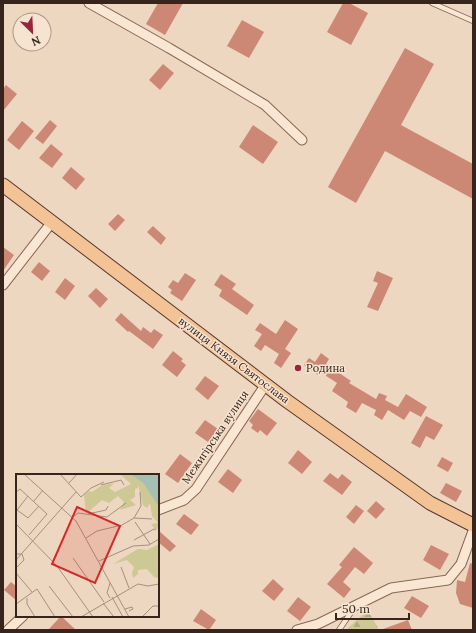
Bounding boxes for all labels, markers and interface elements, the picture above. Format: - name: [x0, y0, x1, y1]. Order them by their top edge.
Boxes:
- north arrow: [12, 12, 52, 52]
- text: N: [29, 33, 43, 49]
- street label: вулиця Князя Святослава: [176, 314, 293, 407]
- place label: Родина: [306, 361, 345, 375]
- marker: Родина: [293, 363, 303, 373]
- street label: Межигірська вулиця: [179, 388, 251, 486]
- inset map: [16, 474, 159, 617]
- scale bar: [336, 595, 409, 621]
- text: 50 m: [342, 601, 370, 616]

